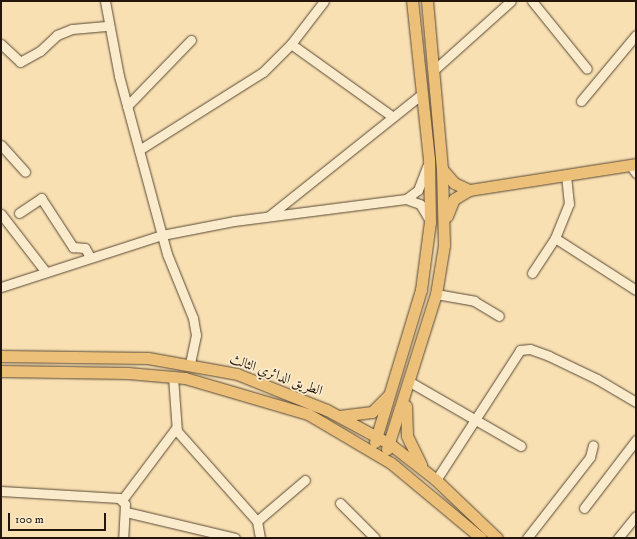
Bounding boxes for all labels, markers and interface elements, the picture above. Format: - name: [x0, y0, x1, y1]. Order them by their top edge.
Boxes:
- street label: الطريق الدائري الثالث: [227, 350, 325, 400]
- scale bar: [10, 505, 108, 531]
- text: 100 m: [15, 512, 44, 527]

